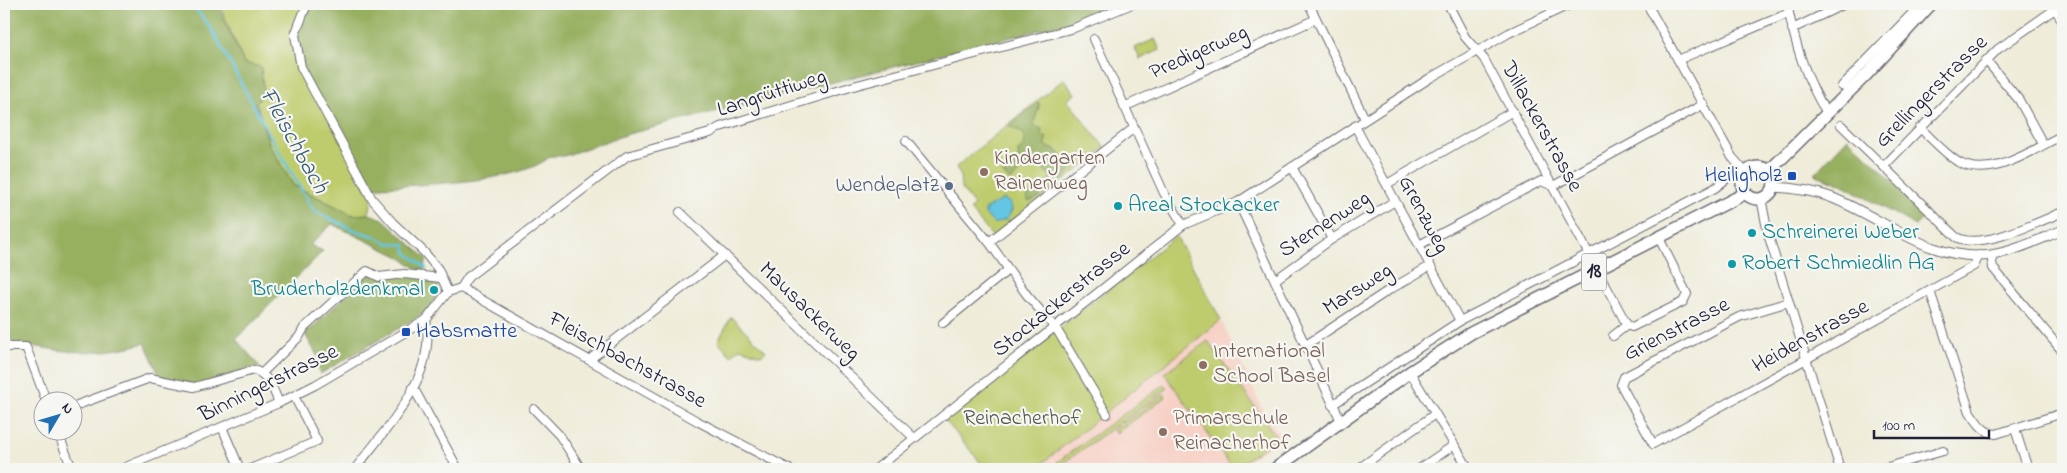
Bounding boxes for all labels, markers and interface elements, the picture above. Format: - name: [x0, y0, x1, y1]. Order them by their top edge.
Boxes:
- street label: Predigerweg: [1144, 17, 1254, 90]
- street label: Grellingerstrasse: [1868, 28, 1997, 157]
- street label: Dillackerstrasse: [1491, 55, 1590, 198]
- street label: Langrüttiweg: [713, 61, 831, 128]
- water label: Fleischbach: [249, 82, 337, 201]
- place label: Kindergarten Rainenweg: [994, 143, 1105, 201]
- place label: Heiligholz: [1705, 160, 1783, 193]
- marker: Kindergarten Rainenweg: [978, 166, 990, 178]
- place label: Wendeplatz: [836, 170, 940, 202]
- street label: Grenzweg: [1388, 170, 1457, 260]
- marker: Heiligholz: [1786, 170, 1798, 182]
- marker: Wendeplatz: [943, 180, 955, 192]
- street label: Sternenweg: [1273, 183, 1378, 268]
- place label: Areal Stockacker: [1128, 190, 1280, 222]
- marker: Areal Stockacker: [1112, 200, 1124, 212]
- place label: Schreinerei Weber: [1762, 217, 1919, 249]
- marker: Schreinerei Weber: [1746, 227, 1758, 239]
- street label: Stockackerstrasse: [986, 234, 1138, 366]
- place label: Robert Schmiedlin AG: [1742, 248, 1935, 280]
- road number: 18: [1582, 253, 1606, 290]
- street label: Mausackerweg: [750, 255, 867, 370]
- street label: Marsweg: [1317, 255, 1400, 325]
- marker: Robert Schmiedlin AG: [1726, 258, 1738, 270]
- place label: Bruderholzdenkmal: [250, 274, 424, 306]
- marker: Bruderholzdenkmal: [428, 284, 440, 296]
- street label: Grienstrasse: [1619, 290, 1736, 370]
- street label: Heidenstrasse: [1747, 292, 1875, 382]
- street label: Fleischbachstrasse: [541, 304, 712, 418]
- place label: Habsmatte: [416, 316, 517, 348]
- marker: Habsmatte: [400, 326, 412, 338]
- street label: Binningerstrasse: [193, 336, 345, 433]
- place label: International School Basel: [1213, 336, 1330, 393]
- marker: International School Basel: [1197, 359, 1209, 371]
- north arrow: [32, 390, 82, 440]
- text: N: [56, 399, 78, 419]
- park label: Reinacherhof: [963, 403, 1082, 435]
- place label: Primarschule Reinacherhof: [1173, 403, 1291, 460]
- scale bar: [1874, 408, 1990, 440]
- text: 100 m: [1882, 415, 1915, 437]
- marker: Primarschule Reinacherhof: [1157, 426, 1169, 438]

